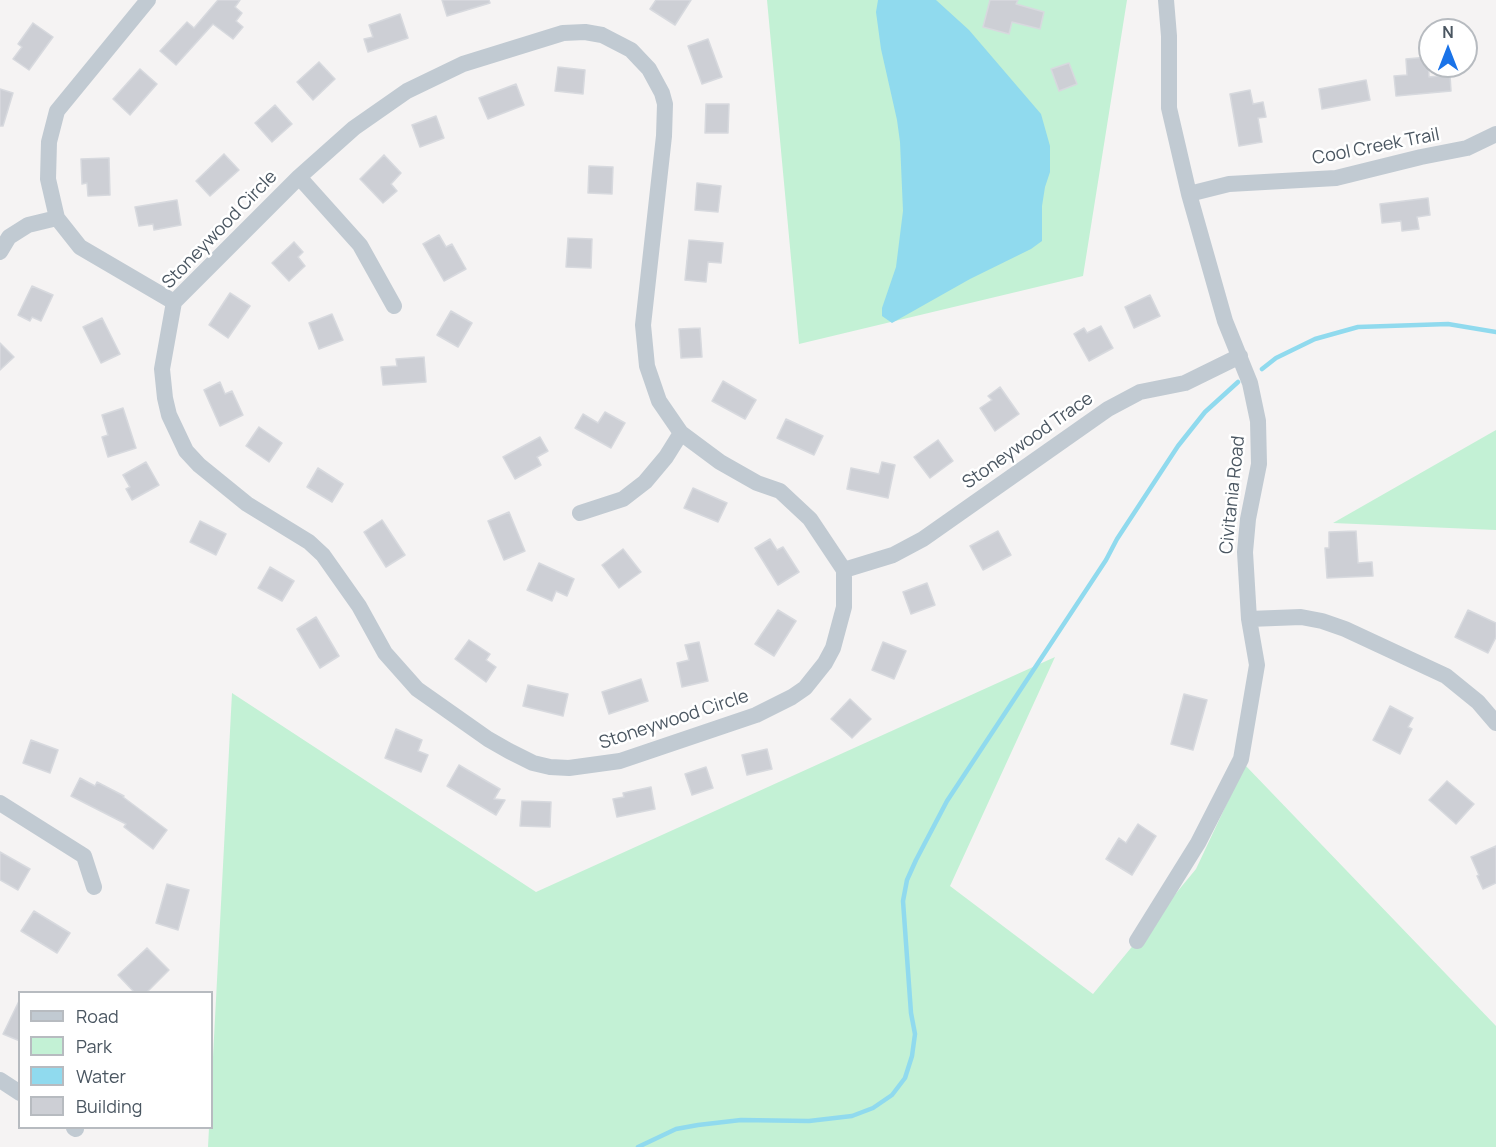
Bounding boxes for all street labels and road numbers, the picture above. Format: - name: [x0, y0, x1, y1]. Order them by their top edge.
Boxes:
- street label: Cool Creek Trail: [1311, 124, 1441, 170]
- street label: Stoneywood Circle: [158, 166, 282, 294]
- street label: Stoneywood Trace: [959, 388, 1097, 494]
- street label: Civitania Road: [1216, 435, 1250, 555]
- street label: Stoneywood Circle: [597, 686, 751, 754]

